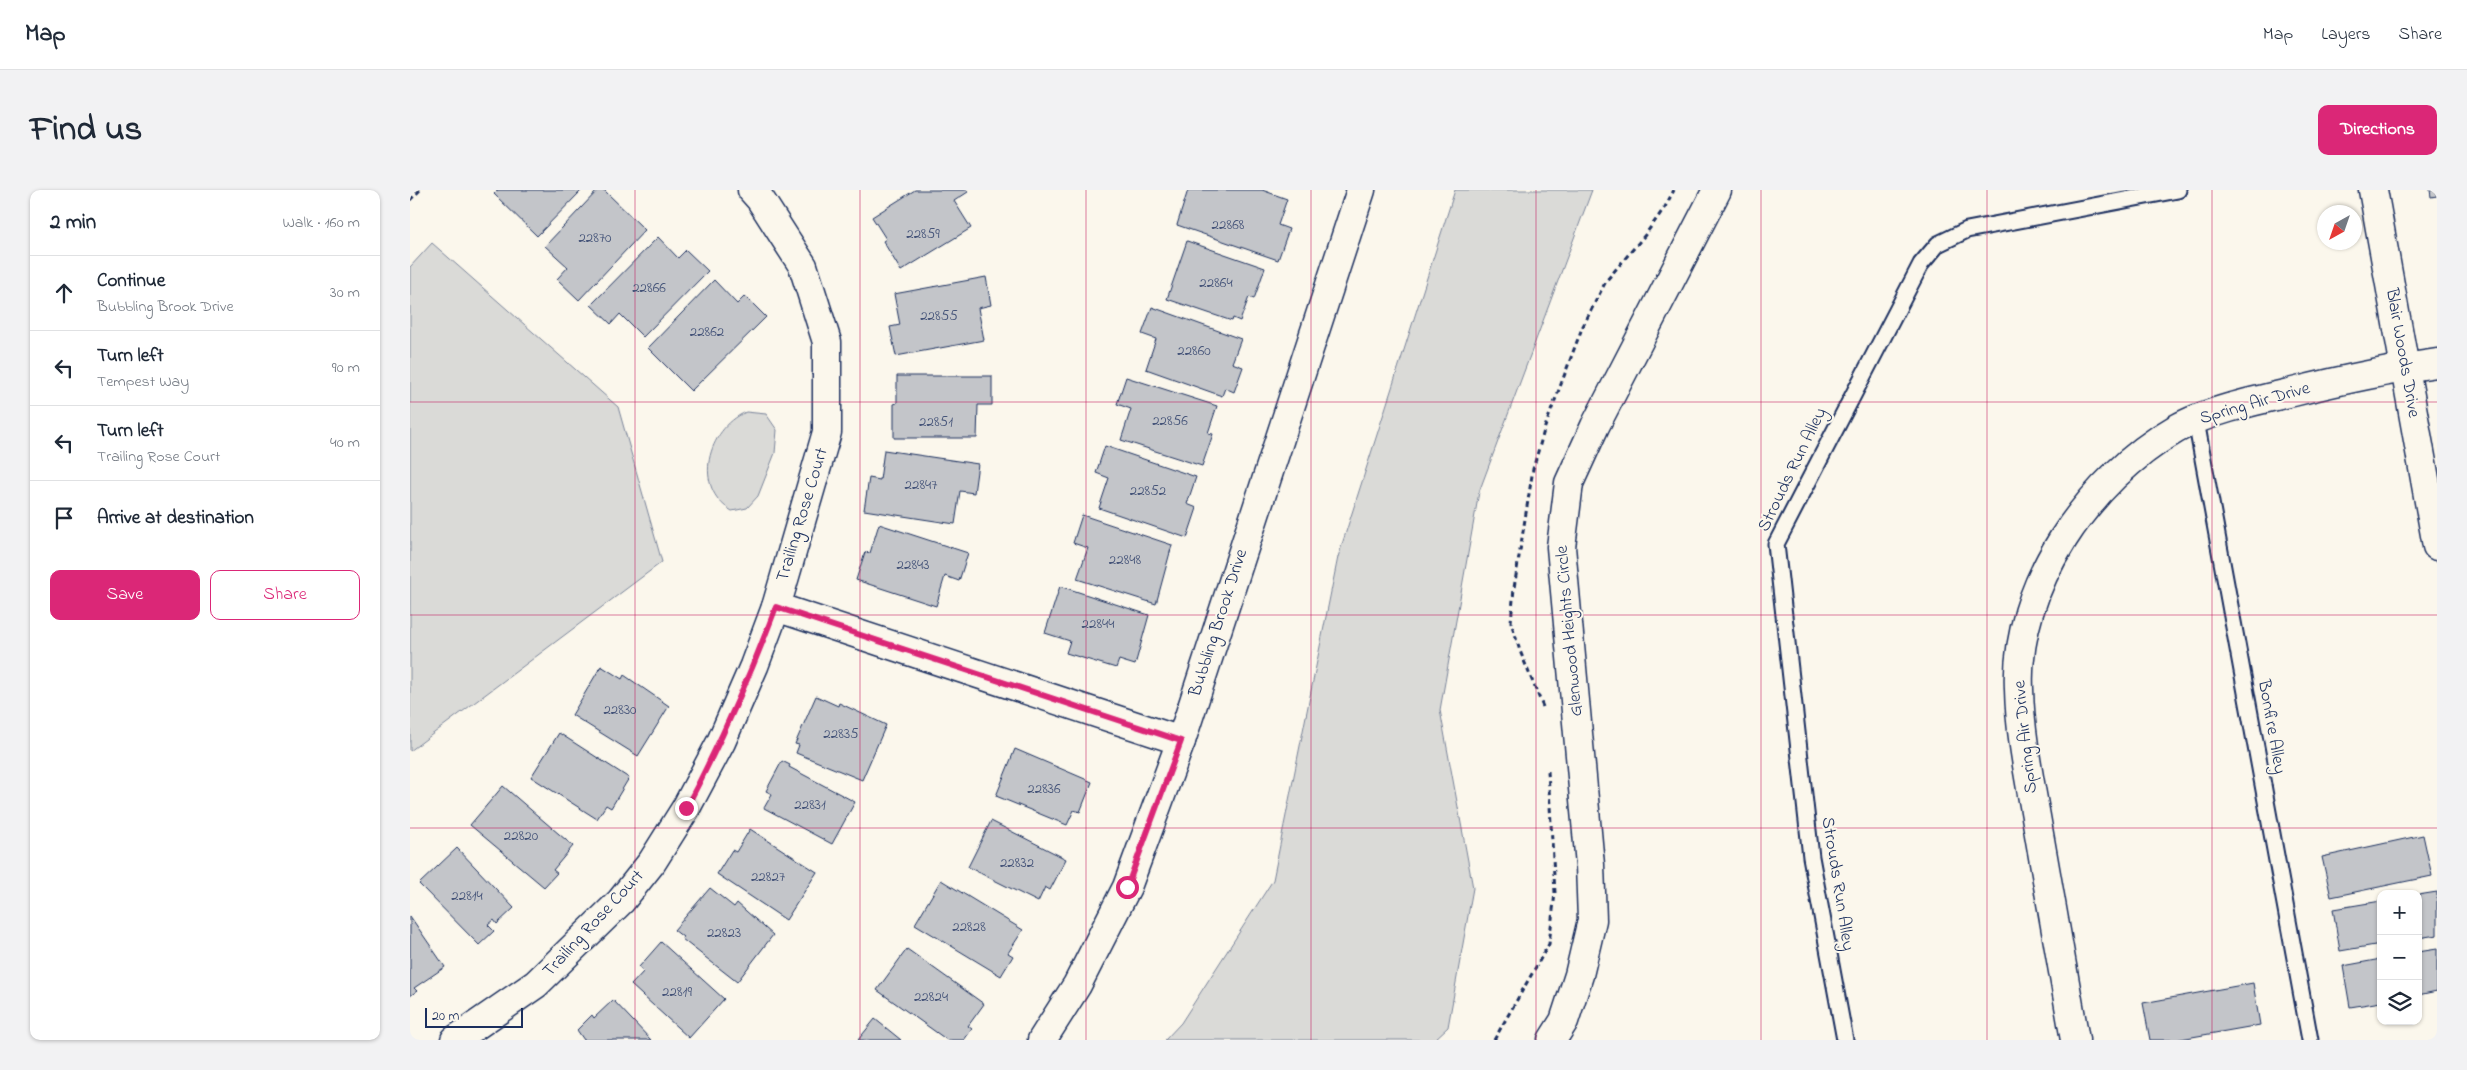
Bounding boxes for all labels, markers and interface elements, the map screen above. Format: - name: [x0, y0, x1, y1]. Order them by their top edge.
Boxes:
- text: Map: [25, 17, 66, 52]
- text: Map: [2263, 22, 2293, 48]
- text: Layers: [2321, 22, 2371, 48]
- text: Share: [2399, 22, 2442, 48]
- text: Find us: [30, 105, 142, 156]
- button: Directions: [2318, 105, 2437, 155]
- north arrow: [2317, 205, 2362, 250]
- text: 2 min: [50, 208, 96, 238]
- text: Walk · 160 m: [282, 211, 360, 235]
- house number: 22868: [1212, 214, 1245, 236]
- house number: 22859: [906, 223, 940, 245]
- house number: 22870: [578, 227, 612, 249]
- text: Continue: [97, 268, 165, 295]
- house number: 22864: [1199, 272, 1233, 294]
- house number: 22866: [632, 277, 666, 299]
- icon: ahead: [50, 279, 78, 307]
- text: 30 m: [330, 281, 360, 305]
- street label: Blair Woods Drive: [2378, 285, 2426, 421]
- text: Bubbling Brook Drive: [97, 295, 234, 319]
- house number: 22855: [920, 305, 958, 327]
- house number: 22862: [690, 321, 725, 343]
- house number: 22860: [1177, 340, 1211, 362]
- text: Turn left: [97, 343, 164, 370]
- icon: left: [50, 354, 78, 382]
- text: 90 m: [332, 356, 360, 380]
- text: Tempest Way: [97, 370, 189, 394]
- street label: Spring Air Drive: [2197, 376, 2314, 433]
- street label: Strouds Run Alley: [1752, 403, 1834, 537]
- house number: 22856: [1152, 410, 1188, 432]
- house number: 22851: [919, 411, 953, 433]
- text: Turn left: [97, 418, 164, 445]
- icon: left: [50, 429, 78, 457]
- text: 40 m: [330, 431, 360, 455]
- text: Trailing Rose Court: [97, 445, 220, 469]
- street label: Trailing Rose Court: [770, 445, 837, 585]
- house number: 22847: [905, 474, 937, 496]
- house number: 22852: [1130, 480, 1167, 502]
- icon: arrive: [50, 504, 78, 532]
- text: Arrive at destination: [97, 505, 254, 532]
- street label: Glenwood Heights Circle: [1549, 543, 1591, 718]
- street label: Bubbling Brook Drive: [1183, 545, 1256, 701]
- house number: 22848: [1109, 549, 1142, 571]
- house number: 22843: [897, 554, 929, 576]
- button: Save: [50, 570, 200, 620]
- button: Share: [210, 570, 360, 620]
- house number: 22844: [1082, 613, 1114, 635]
- street label: Bonfire Alley: [2250, 677, 2292, 776]
- street label: Spring Air Drive: [2007, 678, 2046, 795]
- house number: 22830: [603, 699, 637, 721]
- house number: 22835: [823, 723, 859, 745]
- house number: 22836: [1027, 778, 1061, 800]
- house number: 22831: [794, 794, 826, 816]
- route end: [675, 797, 698, 820]
- street label: Strouds Run Alley: [1814, 815, 1860, 953]
- house number: 22820: [504, 825, 539, 847]
- house number: 22832: [1000, 852, 1035, 874]
- street label: Trailing Rose Court: [537, 864, 652, 984]
- house number: 22827: [751, 866, 785, 888]
- route start: [1116, 876, 1139, 899]
- house number: 22814: [451, 885, 483, 907]
- map controls: [2377, 890, 2422, 1025]
- button: +: [2377, 890, 2422, 935]
- house number: 22828: [952, 916, 986, 938]
- house number: 22823: [707, 922, 741, 944]
- button: −: [2377, 935, 2422, 980]
- button: layers: [2377, 980, 2422, 1025]
- house number: 22819: [662, 981, 692, 1003]
- house number: 22824: [914, 986, 948, 1008]
- scale bar: [425, 1005, 522, 1028]
- text: 20 m: [432, 1006, 459, 1027]

